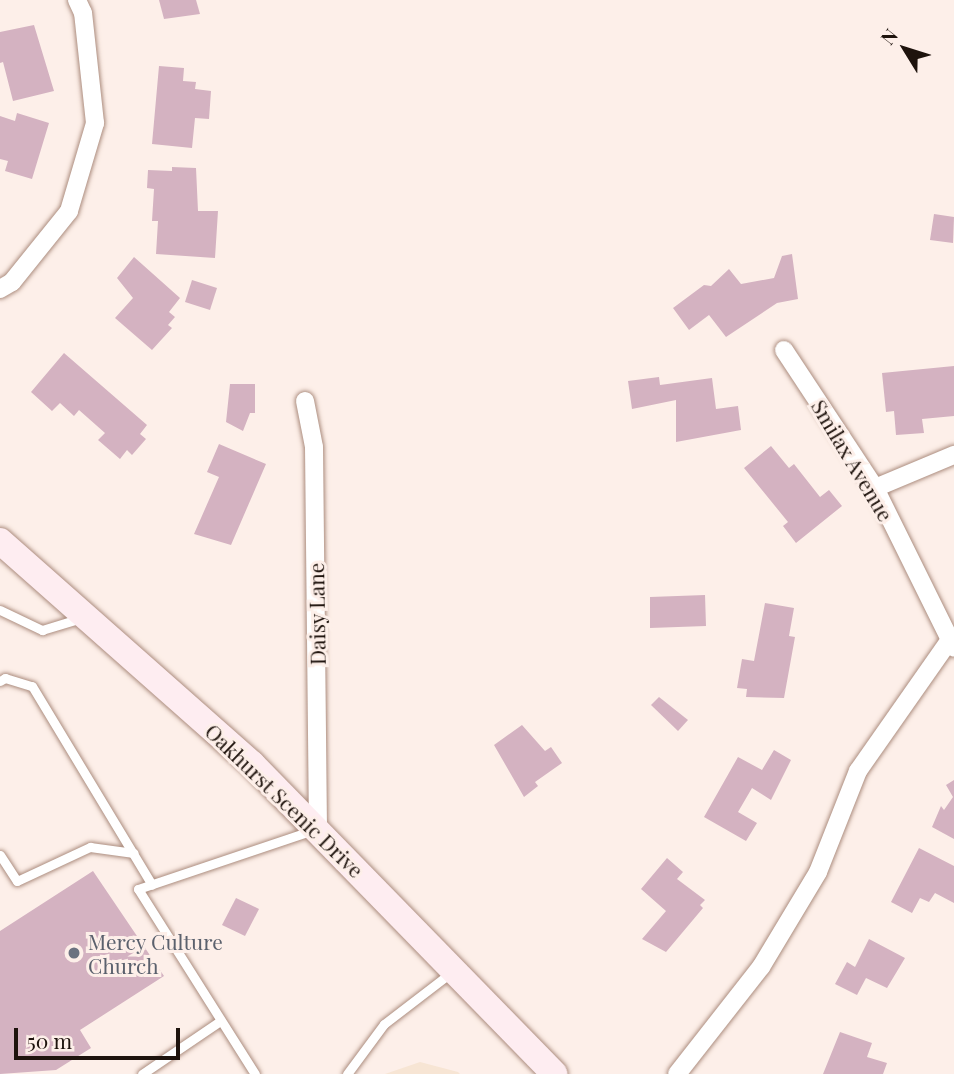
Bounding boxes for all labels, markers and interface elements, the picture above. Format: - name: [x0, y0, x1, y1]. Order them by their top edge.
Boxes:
- north arrow: [870, 14, 940, 84]
- text: N: [874, 23, 903, 49]
- street label: Smilax Avenue: [807, 394, 899, 526]
- street label: Daisy Lane: [303, 562, 329, 666]
- street label: Oakhurst Scenic Drive: [201, 718, 369, 882]
- place label: Mercy Culture Church: [88, 928, 223, 978]
- marker: Mercy Culture Church: [66, 945, 82, 961]
- scale bar: [18, 1014, 184, 1058]
- text: 50 m: [27, 1026, 72, 1054]

